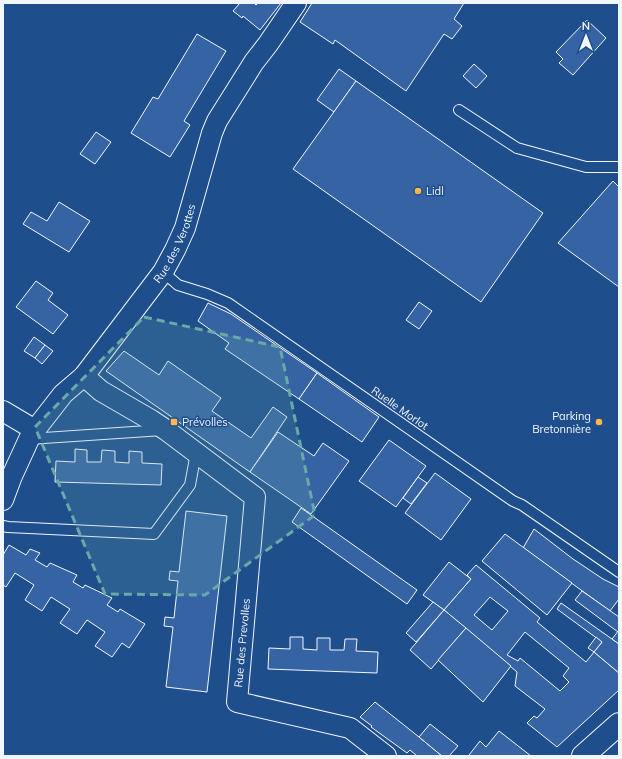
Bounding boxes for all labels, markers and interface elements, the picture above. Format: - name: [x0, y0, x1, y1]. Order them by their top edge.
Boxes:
- north arrow: [566, 16, 606, 56]
- text: N: [582, 19, 590, 33]
- place label: Lidl: [426, 184, 444, 198]
- marker: Lidl: [413, 186, 423, 196]
- street label: Rue des Verottes: [150, 202, 198, 286]
- street label: Ruelle Morlot: [369, 383, 431, 433]
- place label: Parking Bretonnière: [532, 409, 591, 436]
- place label: Prévolles: [182, 415, 228, 429]
- marker: Prévolles: [169, 417, 179, 427]
- marker: Parking Bretonnière: [594, 417, 604, 427]
- street label: Rue des Prevolles: [231, 598, 253, 688]

